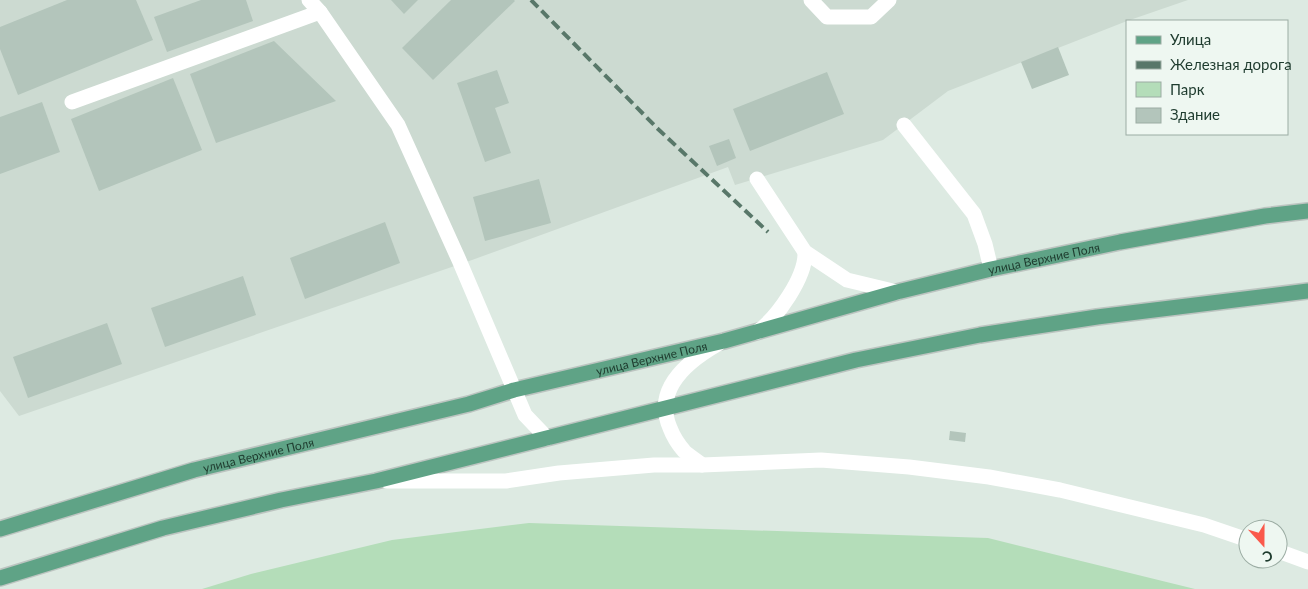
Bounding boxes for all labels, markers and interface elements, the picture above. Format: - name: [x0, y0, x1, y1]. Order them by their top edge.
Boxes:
- legend: [1126, 20, 1288, 135]
- text: Улица: [1170, 30, 1211, 48]
- text: Железная дорога: [1170, 55, 1292, 73]
- text: Парк: [1170, 80, 1205, 98]
- text: Здание: [1170, 105, 1220, 123]
- street label: улица Верхние Поля: [987, 239, 1101, 277]
- street label: улица Верхние Поля: [595, 338, 709, 378]
- street label: улица Верхние Поля: [201, 434, 315, 475]
- north arrow: [1238, 519, 1288, 569]
- text: С: [1260, 547, 1275, 566]

